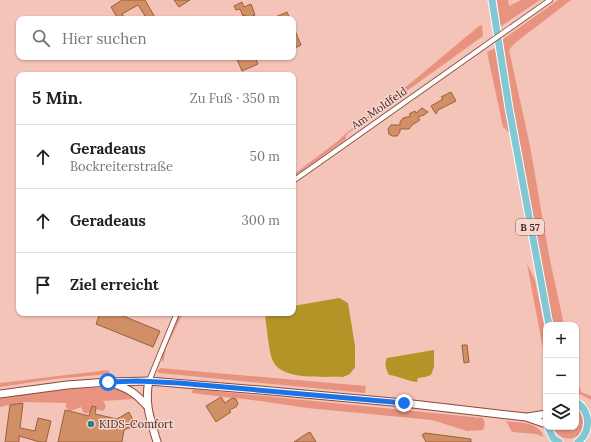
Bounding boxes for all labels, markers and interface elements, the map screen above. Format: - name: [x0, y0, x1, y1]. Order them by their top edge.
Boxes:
- search box: [16, 16, 296, 60]
- icon: search: [30, 27, 52, 49]
- text: Hier suchen: [62, 29, 146, 48]
- street label: Am Moldfeld: [348, 83, 410, 133]
- text: 5 Min.: [32, 87, 82, 109]
- text: Zu Fuß · 350 m: [190, 90, 280, 107]
- text: Geradeaus: [70, 139, 146, 158]
- icon: ahead: [32, 146, 54, 168]
- text: 50 m: [250, 148, 280, 165]
- text: Bockreiterstraße: [70, 158, 173, 175]
- icon: ahead: [32, 210, 54, 232]
- text: Geradeaus: [70, 211, 146, 230]
- text: 300 m: [242, 212, 280, 229]
- road number: B 57: [516, 219, 544, 235]
- icon: arrive: [32, 274, 54, 296]
- text: Ziel erreicht: [70, 275, 159, 294]
- map controls: [543, 322, 579, 430]
- button: +: [543, 322, 579, 358]
- button: −: [543, 358, 579, 394]
- route start: [99, 373, 117, 391]
- route end: [395, 394, 413, 412]
- button: layers: [543, 394, 579, 430]
- place label: KIDS-Comfort: [99, 417, 174, 431]
- marker: KIDS-Comfort: [86, 419, 96, 429]

